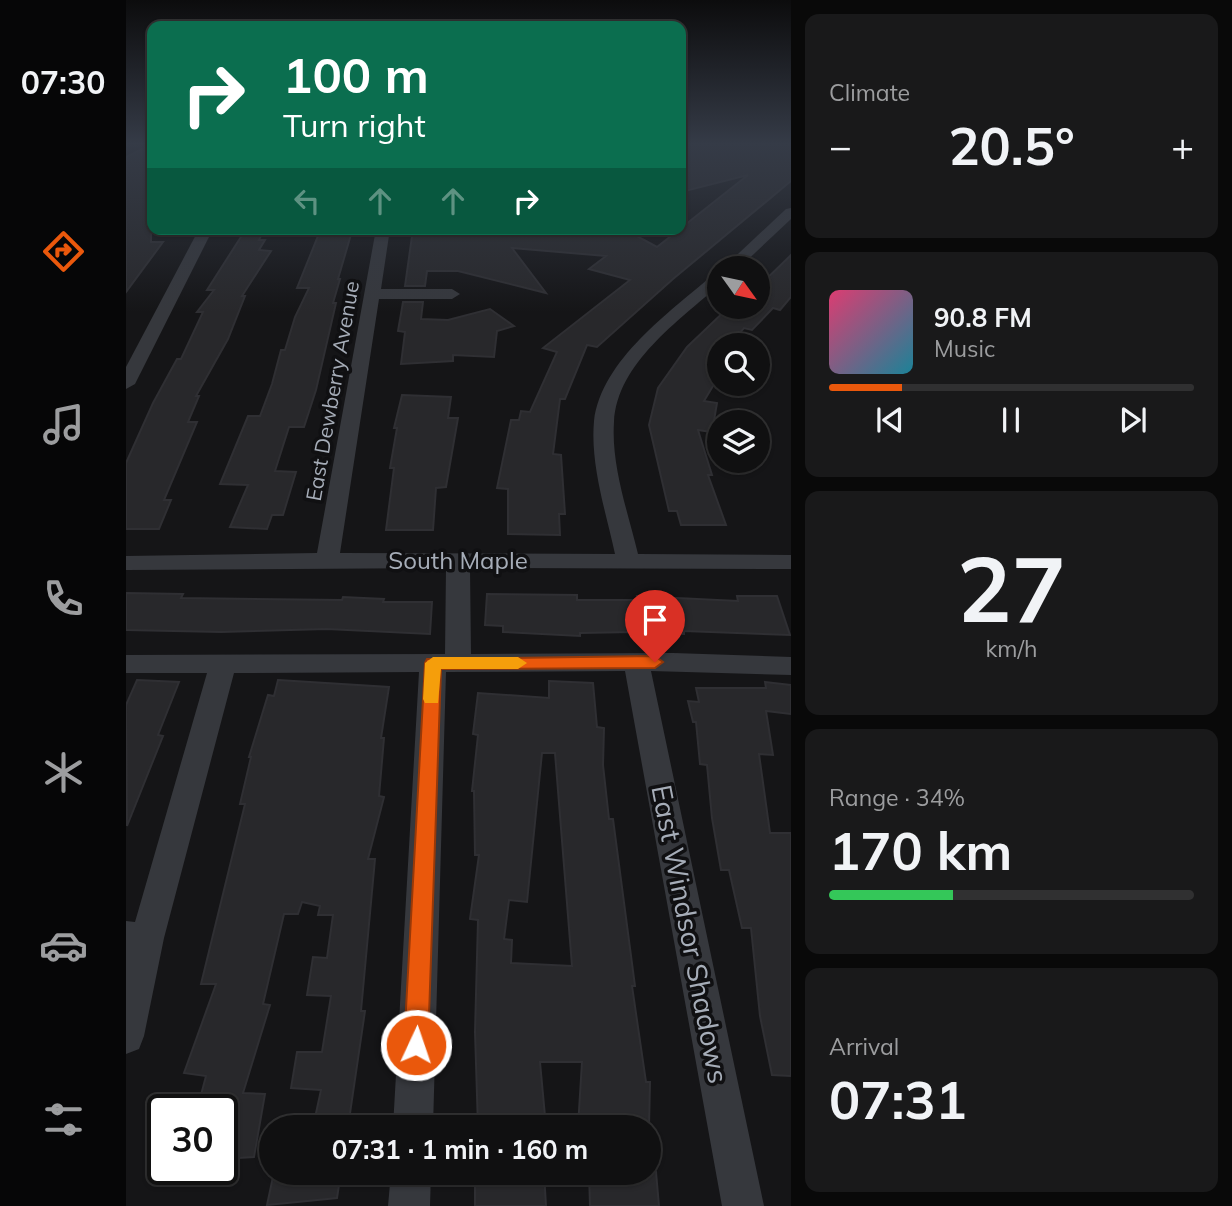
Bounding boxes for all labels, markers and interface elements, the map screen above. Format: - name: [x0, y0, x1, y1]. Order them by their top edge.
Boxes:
- text: 100 m: [283, 44, 429, 105]
- icon: right: [168, 49, 259, 140]
- text: 07:30: [21, 62, 105, 102]
- text: Climate: [829, 78, 910, 107]
- text: Turn right: [283, 105, 426, 145]
- text: 20.5°: [948, 113, 1075, 178]
- text: −: [829, 122, 852, 170]
- text: +: [1171, 122, 1194, 170]
- icon: left: [288, 182, 326, 220]
- icon: ahead: [361, 182, 399, 220]
- icon: ahead: [434, 182, 472, 220]
- icon: right: [507, 182, 545, 220]
- icon: directions: [39, 227, 88, 276]
- north arrow: [707, 256, 770, 318]
- map controls: [707, 256, 770, 473]
- street label: East Dewberry Avenue: [300, 279, 364, 503]
- text: 90.8 FM: [934, 301, 1032, 334]
- button: search: [707, 333, 770, 396]
- text: Music: [934, 334, 995, 363]
- icon: music: [39, 400, 88, 449]
- icon: previous: [871, 401, 909, 439]
- icon: pause: [992, 401, 1030, 439]
- icon: next: [1114, 401, 1152, 439]
- button: layers: [707, 410, 770, 473]
- text: 27: [957, 531, 1066, 645]
- street label: South Maple: [388, 545, 528, 575]
- icon: phone: [39, 574, 88, 623]
- pin: [625, 590, 685, 662]
- icon: arrive: [636, 601, 674, 639]
- text: km/h: [985, 634, 1038, 663]
- icon: climate: [39, 748, 88, 797]
- street label: East Windsor Shadows: [644, 782, 737, 1086]
- text: Range · 34%: [829, 783, 965, 812]
- text: 170 km: [829, 818, 1012, 883]
- icon: car: [39, 921, 88, 970]
- position arrow: [379, 1008, 453, 1082]
- text: Arrival: [829, 1032, 899, 1061]
- text: 07:31: [829, 1067, 967, 1132]
- speed limit sign: 30: [147, 1094, 238, 1185]
- icon: filters: [39, 1095, 88, 1144]
- text: 07:31 · 1 min · 160 m: [332, 1133, 588, 1166]

